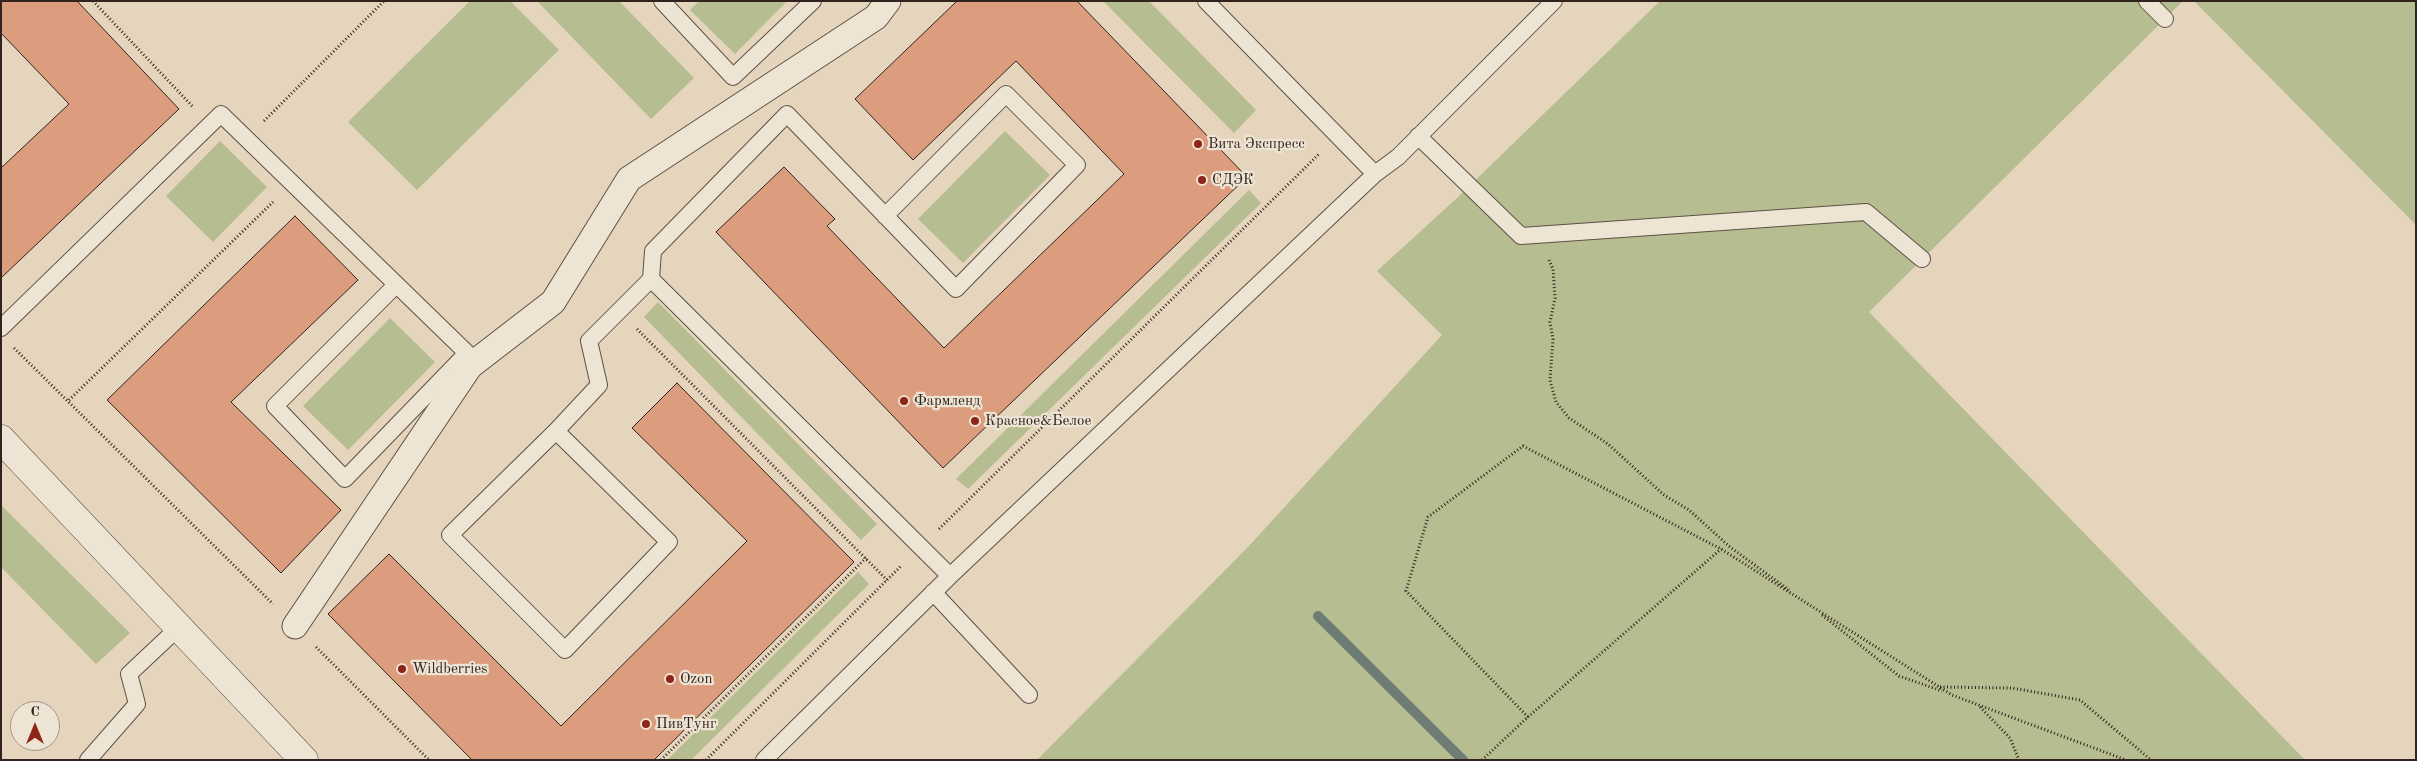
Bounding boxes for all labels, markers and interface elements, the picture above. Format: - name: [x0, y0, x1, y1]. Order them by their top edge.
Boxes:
- place label: Вита Экспресс: [1208, 135, 1305, 153]
- marker: Вита Экспресс: [1192, 138, 1204, 150]
- place label: СДЭК: [1212, 171, 1254, 189]
- marker: СДЭК: [1196, 174, 1208, 186]
- place label: Фармленд: [914, 392, 980, 410]
- marker: Фармленд: [898, 395, 910, 407]
- place label: Красное&Белое: [985, 412, 1091, 430]
- marker: Красное&Белое: [969, 415, 981, 427]
- place label: Wildberries: [412, 660, 488, 678]
- marker: Wildberries: [396, 663, 408, 675]
- place label: Ozon: [680, 670, 713, 688]
- marker: Ozon: [664, 673, 676, 685]
- north arrow: [10, 701, 60, 751]
- text: С: [30, 705, 40, 719]
- place label: ПивТунг: [656, 715, 717, 733]
- marker: ПивТунг: [640, 718, 652, 730]

